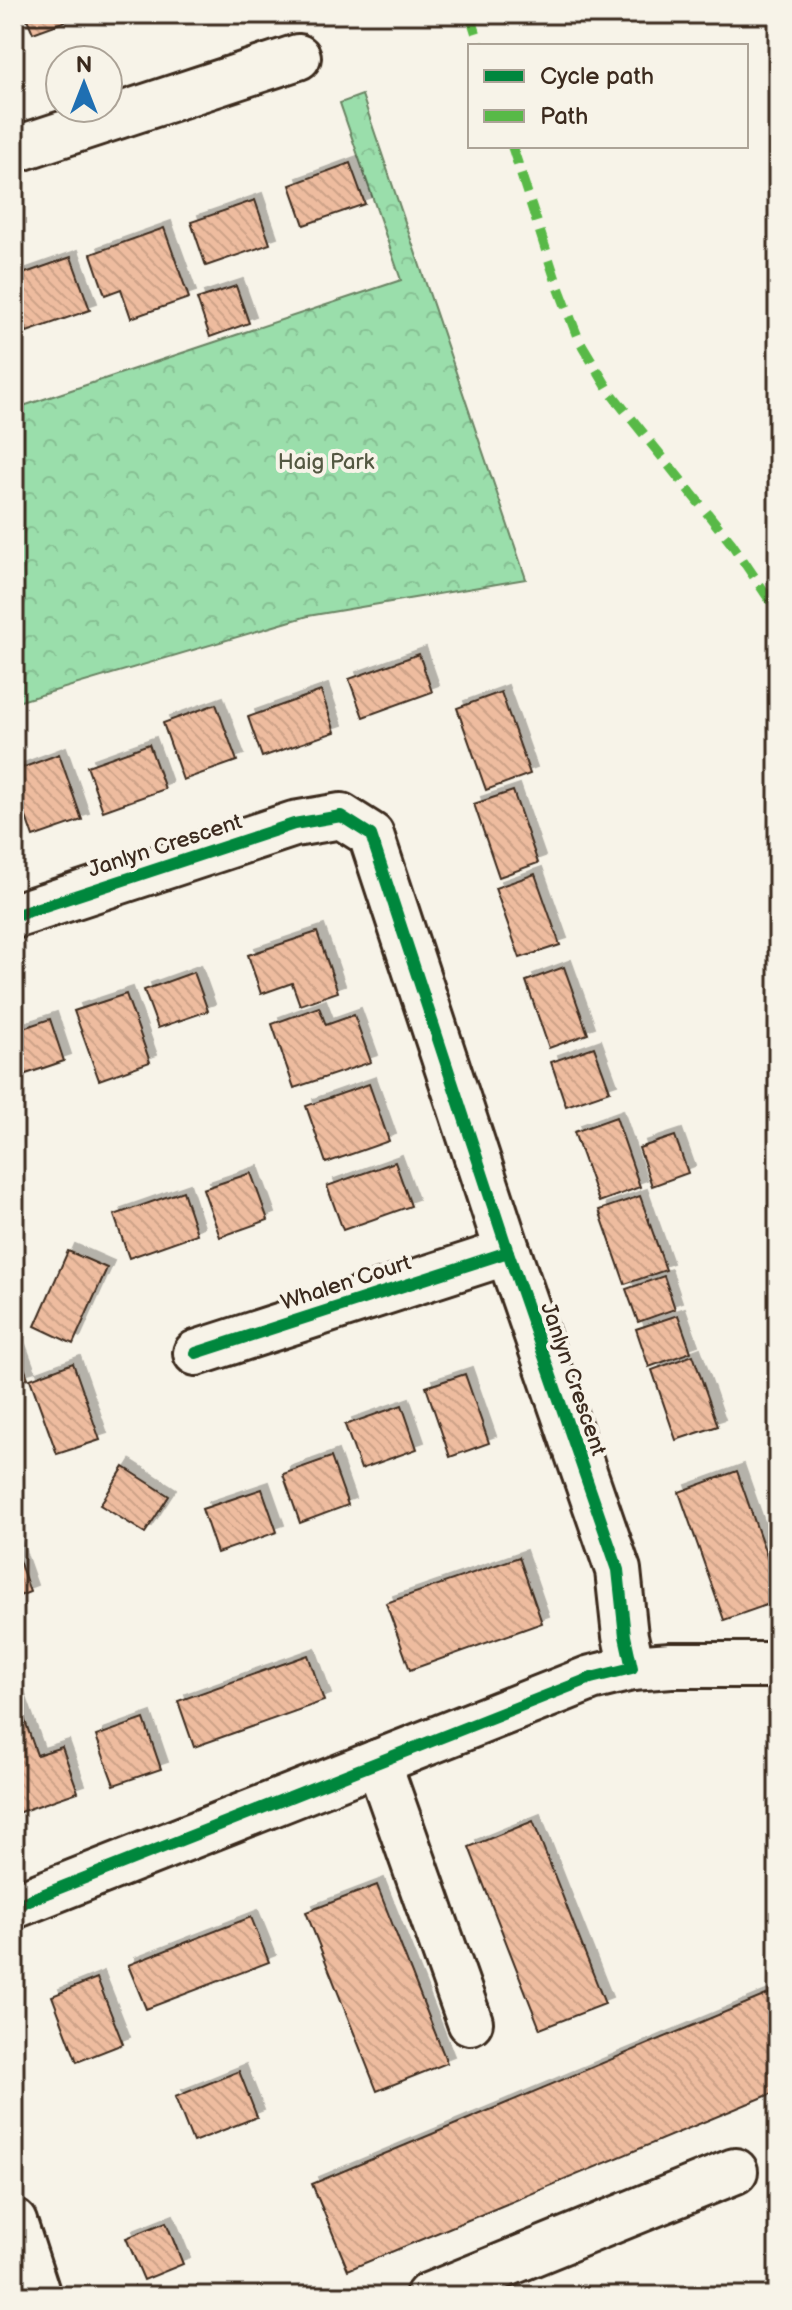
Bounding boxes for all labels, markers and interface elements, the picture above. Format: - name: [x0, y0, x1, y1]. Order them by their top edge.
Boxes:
- north arrow: [44, 44, 124, 124]
- legend: [468, 44, 748, 148]
- text: N: [76, 52, 92, 79]
- text: Cycle path: [540, 62, 654, 91]
- text: Path: [540, 102, 588, 131]
- park label: Haig Park: [278, 449, 374, 476]
- street label: Janlyn Crescent: [85, 808, 246, 884]
- street label: Whalen Court: [278, 1249, 415, 1317]
- street label: Janlyn Crescent: [534, 1299, 612, 1459]

